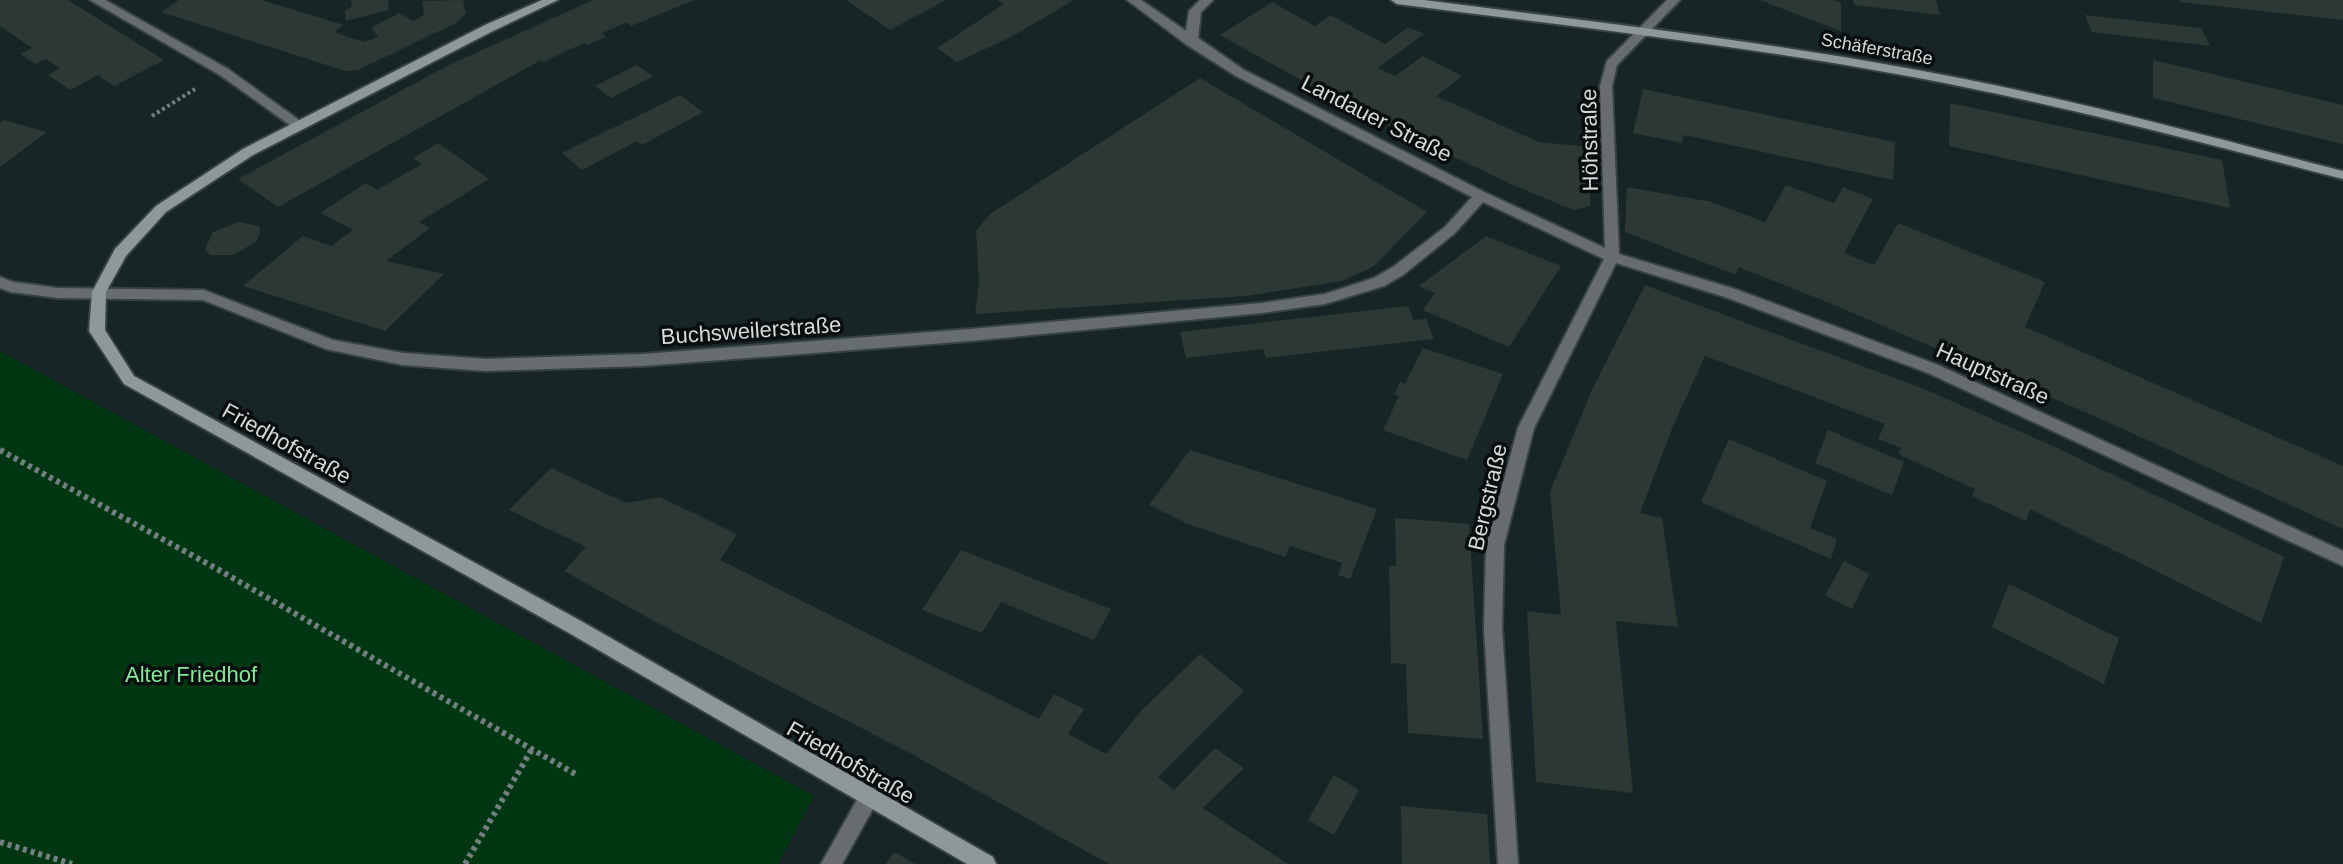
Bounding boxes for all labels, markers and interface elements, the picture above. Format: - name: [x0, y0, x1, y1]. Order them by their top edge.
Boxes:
- street label: Schäferstraße: [1820, 29, 1934, 69]
- street label: Landauer Straße: [1298, 70, 1456, 167]
- street label: Höhstraße: [1576, 88, 1603, 192]
- street label: Buchsweilerstraße: [660, 312, 842, 349]
- street label: Hauptstraße: [1932, 337, 2053, 409]
- street label: Friedhofstraße: [218, 398, 355, 489]
- street label: Bergstraße: [1463, 441, 1512, 553]
- park label: Alter Friedhof: [125, 662, 258, 687]
- street label: Friedhofstraße: [783, 716, 919, 809]

